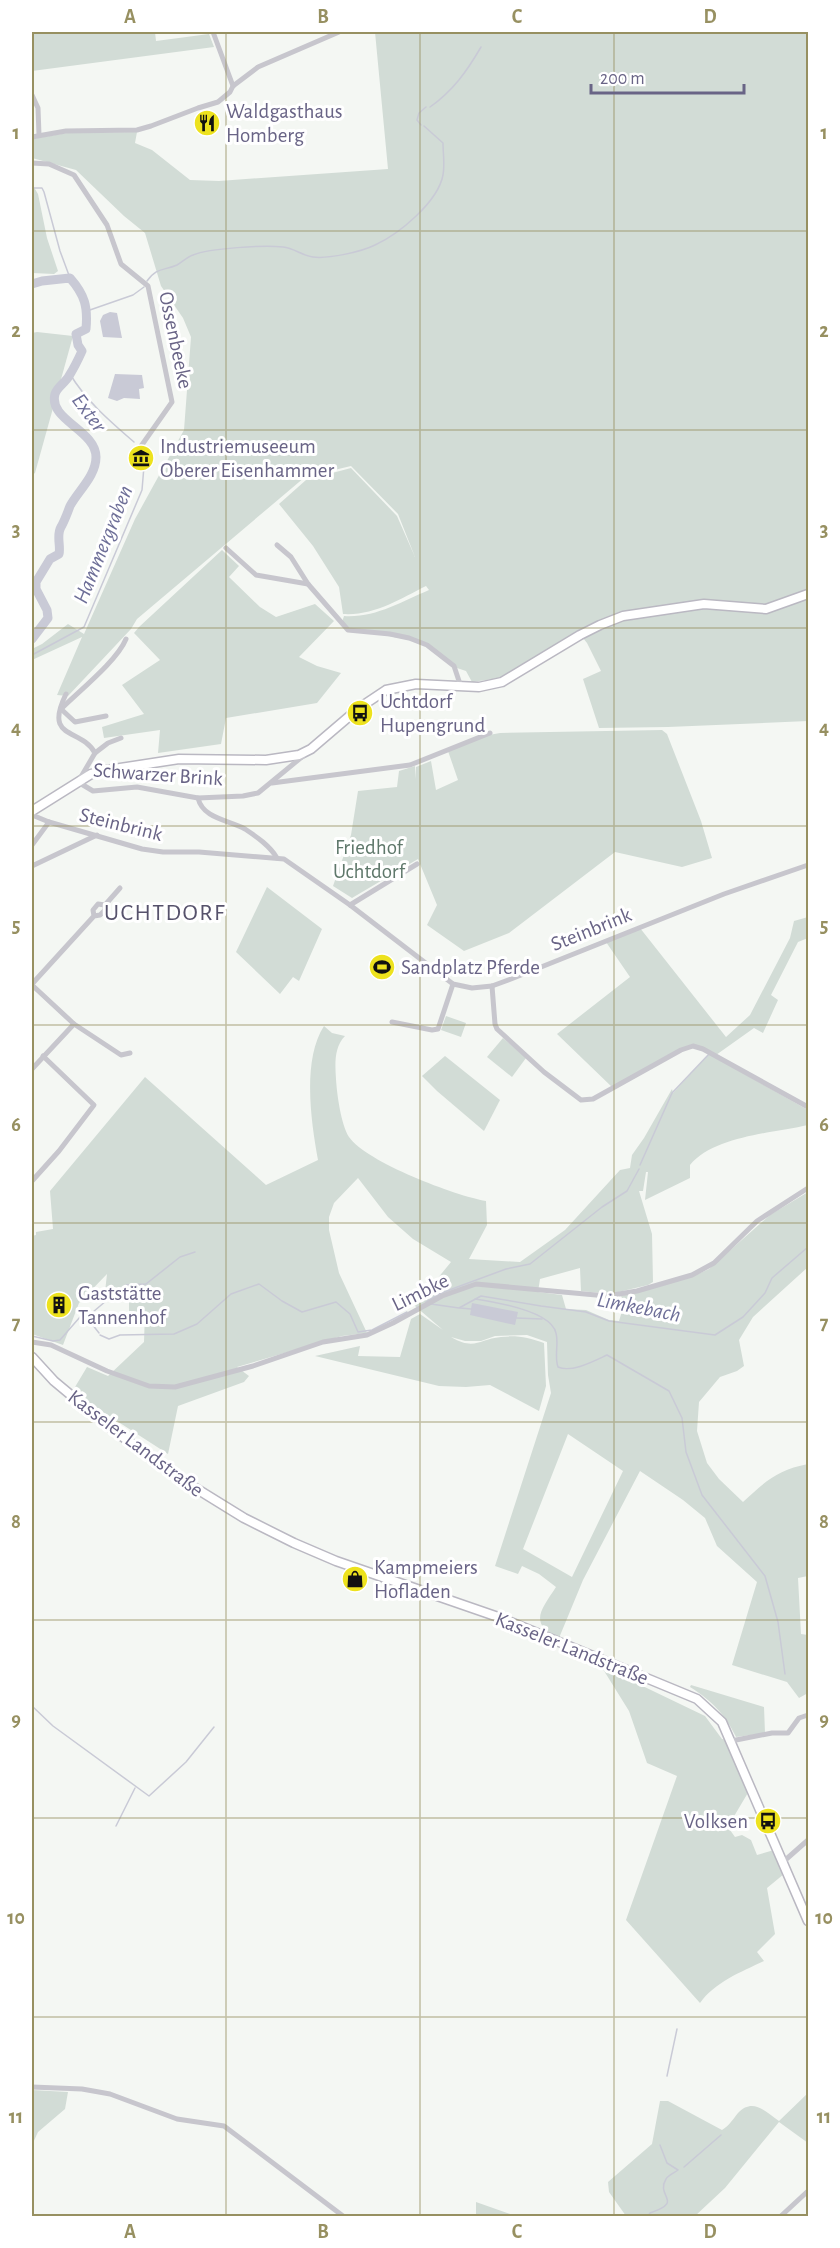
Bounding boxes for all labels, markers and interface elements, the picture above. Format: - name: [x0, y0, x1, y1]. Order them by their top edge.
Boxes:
- text: A: [124, 7, 136, 27]
- text: B: [317, 7, 329, 27]
- text: C: [512, 7, 523, 27]
- text: D: [703, 7, 717, 27]
- scale bar: [591, 57, 744, 95]
- text: 200 m: [600, 70, 645, 88]
- place label: Waldgasthaus Homberg: [226, 101, 343, 146]
- restaurant icon: Waldgasthaus Homberg: [192, 108, 222, 138]
- text: 1: [12, 123, 20, 143]
- text: 1: [820, 123, 828, 143]
- street label: Ossenbeeke: [155, 290, 196, 390]
- text: 2: [11, 321, 21, 341]
- text: 2: [819, 321, 829, 341]
- water label: Exter: [68, 389, 111, 437]
- place label: Industriemuseeum Oberer Eisenhammer: [160, 436, 334, 481]
- museum icon: Industriemuseeum Oberer Eisenhammer: [126, 443, 156, 473]
- water label: Hammergraben: [69, 482, 137, 607]
- text: 3: [12, 520, 20, 540]
- text: 3: [820, 520, 828, 540]
- place label: Uchtdorf Hupengrund: [380, 691, 485, 736]
- bus stop icon: Uchtdorf Hupengrund: [345, 698, 375, 728]
- text: 4: [11, 718, 21, 738]
- text: 4: [819, 718, 829, 738]
- street label: Schwarzer Brink: [92, 759, 224, 790]
- street label: Steinbrink: [77, 804, 165, 845]
- park label: Friedhof Uchtdorf: [333, 837, 407, 882]
- district label: UCHTDORF: [104, 901, 226, 925]
- street label: Steinbrink: [548, 904, 635, 955]
- text: 5: [12, 916, 20, 936]
- text: 5: [820, 916, 828, 936]
- sports icon: Sandplatz Pferde: [367, 952, 397, 982]
- place label: Sandplatz Pferde: [401, 957, 540, 978]
- text: 6: [11, 1115, 21, 1135]
- text: 6: [819, 1115, 829, 1135]
- street label: Limbke: [388, 1270, 452, 1315]
- place label: Gaststätte Tannenhof: [78, 1283, 167, 1328]
- water label: Limkebach: [595, 1288, 683, 1326]
- building icon: Gaststätte Tannenhof: [44, 1290, 74, 1320]
- text: 7: [12, 1313, 21, 1333]
- text: 7: [820, 1313, 829, 1333]
- street label: Kasseler Landstraße: [64, 1386, 207, 1501]
- text: 8: [11, 1512, 21, 1532]
- text: 8: [819, 1512, 829, 1532]
- place label: Kampmeiers Hofladen: [374, 1557, 478, 1602]
- shop icon: Kampmeiers Hofladen: [340, 1564, 370, 1594]
- street label: Kasseler Landstraße: [492, 1608, 651, 1689]
- text: 9: [11, 1710, 21, 1730]
- text: 9: [819, 1710, 829, 1730]
- bus stop icon: Volksen: [753, 1806, 783, 1836]
- place label: Volksen: [684, 1811, 748, 1832]
- text: 10: [7, 1908, 25, 1928]
- text: 10: [815, 1908, 833, 1928]
- text: 11: [9, 2107, 23, 2127]
- text: 11: [817, 2107, 831, 2127]
- text: A: [124, 2222, 136, 2242]
- text: B: [317, 2222, 329, 2242]
- text: C: [512, 2222, 523, 2242]
- text: D: [703, 2222, 717, 2242]

